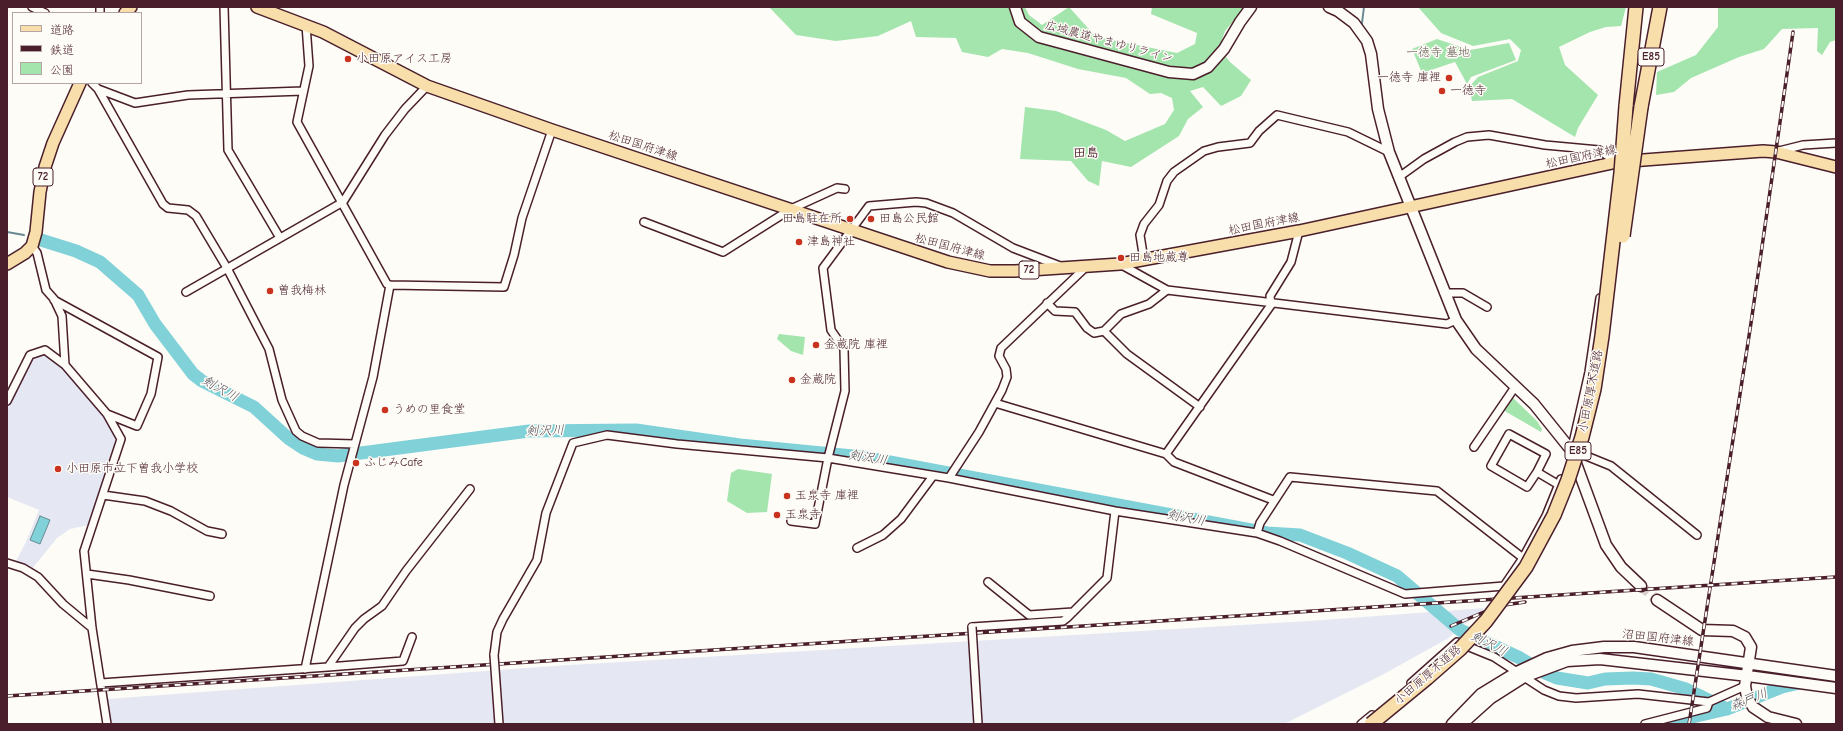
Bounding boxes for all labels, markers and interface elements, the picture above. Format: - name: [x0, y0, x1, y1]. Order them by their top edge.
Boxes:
- legend: [12, 12, 142, 84]
- street label: 広域農道やまゆりライン: [1043, 18, 1175, 66]
- text: 道路: [50, 23, 74, 37]
- text: 鉄道: [50, 43, 74, 57]
- park label: 一徳寺 墓地: [1406, 46, 1470, 60]
- road number: E85: [1638, 48, 1664, 66]
- place label: 小田原アイス工房: [356, 52, 452, 66]
- marker: 小田原アイス工房: [343, 54, 353, 64]
- text: 公園: [50, 63, 74, 77]
- place label: 一徳寺 庫裡: [1377, 71, 1441, 85]
- marker: 一徳寺 庫裡: [1444, 73, 1454, 83]
- place label: 一徳寺: [1450, 84, 1486, 98]
- marker: 一徳寺: [1437, 86, 1447, 96]
- street label: 松田国府津線: [607, 128, 679, 164]
- street label: 松田国府津線: [1544, 142, 1618, 172]
- district label: 田島: [1073, 145, 1099, 161]
- road number: 72: [33, 168, 53, 186]
- street label: 松田国府津線: [1227, 210, 1301, 238]
- place label: 田島駐在所: [782, 212, 842, 226]
- place label: 田島公民館: [879, 212, 939, 226]
- marker: 田島駐在所: [845, 214, 855, 224]
- marker: 田島公民館: [866, 214, 876, 224]
- street label: 松田国府津線: [913, 231, 987, 263]
- place label: 津島神社: [807, 235, 855, 249]
- marker: 津島神社: [794, 237, 804, 247]
- place label: 田島地蔵尊: [1129, 251, 1189, 265]
- marker: 田島地蔵尊: [1116, 253, 1126, 263]
- road number: 72: [1019, 261, 1039, 279]
- place label: 曽我梅林: [278, 284, 326, 298]
- marker: 曽我梅林: [265, 286, 275, 296]
- place label: 金蔵院 庫裡: [824, 338, 888, 352]
- marker: 金蔵院 庫裡: [811, 340, 821, 350]
- street label: 小田原厚木道路: [1576, 348, 1606, 434]
- water label: 剣沢川: [199, 373, 241, 405]
- place label: 金蔵院: [800, 373, 836, 387]
- marker: 金蔵院: [787, 375, 797, 385]
- place label: うめの里食堂: [393, 403, 465, 417]
- marker: うめの里食堂: [380, 405, 390, 415]
- water label: 剣沢川: [525, 423, 565, 439]
- road number: E85: [1565, 442, 1591, 460]
- water label: 剣沢川: [848, 447, 888, 469]
- place label: ふじみCafe: [364, 456, 423, 470]
- marker: ふじみCafe: [351, 458, 361, 468]
- place label: 小田原市立下曽我小学校: [66, 462, 198, 476]
- marker: 小田原市立下曽我小学校: [53, 464, 63, 474]
- place label: 玉泉寺 庫裡: [795, 489, 859, 503]
- marker: 玉泉寺 庫裡: [782, 491, 792, 501]
- water label: 剣沢川: [1165, 507, 1207, 529]
- place label: 玉泉寺: [785, 508, 821, 522]
- marker: 玉泉寺: [772, 510, 782, 520]
- street label: 沼田国府津線: [1621, 627, 1695, 649]
- water label: 剣沢川: [1468, 628, 1510, 660]
- street label: 小田原厚木道路: [1392, 642, 1464, 708]
- water label: 森戸川: [1728, 686, 1770, 714]

